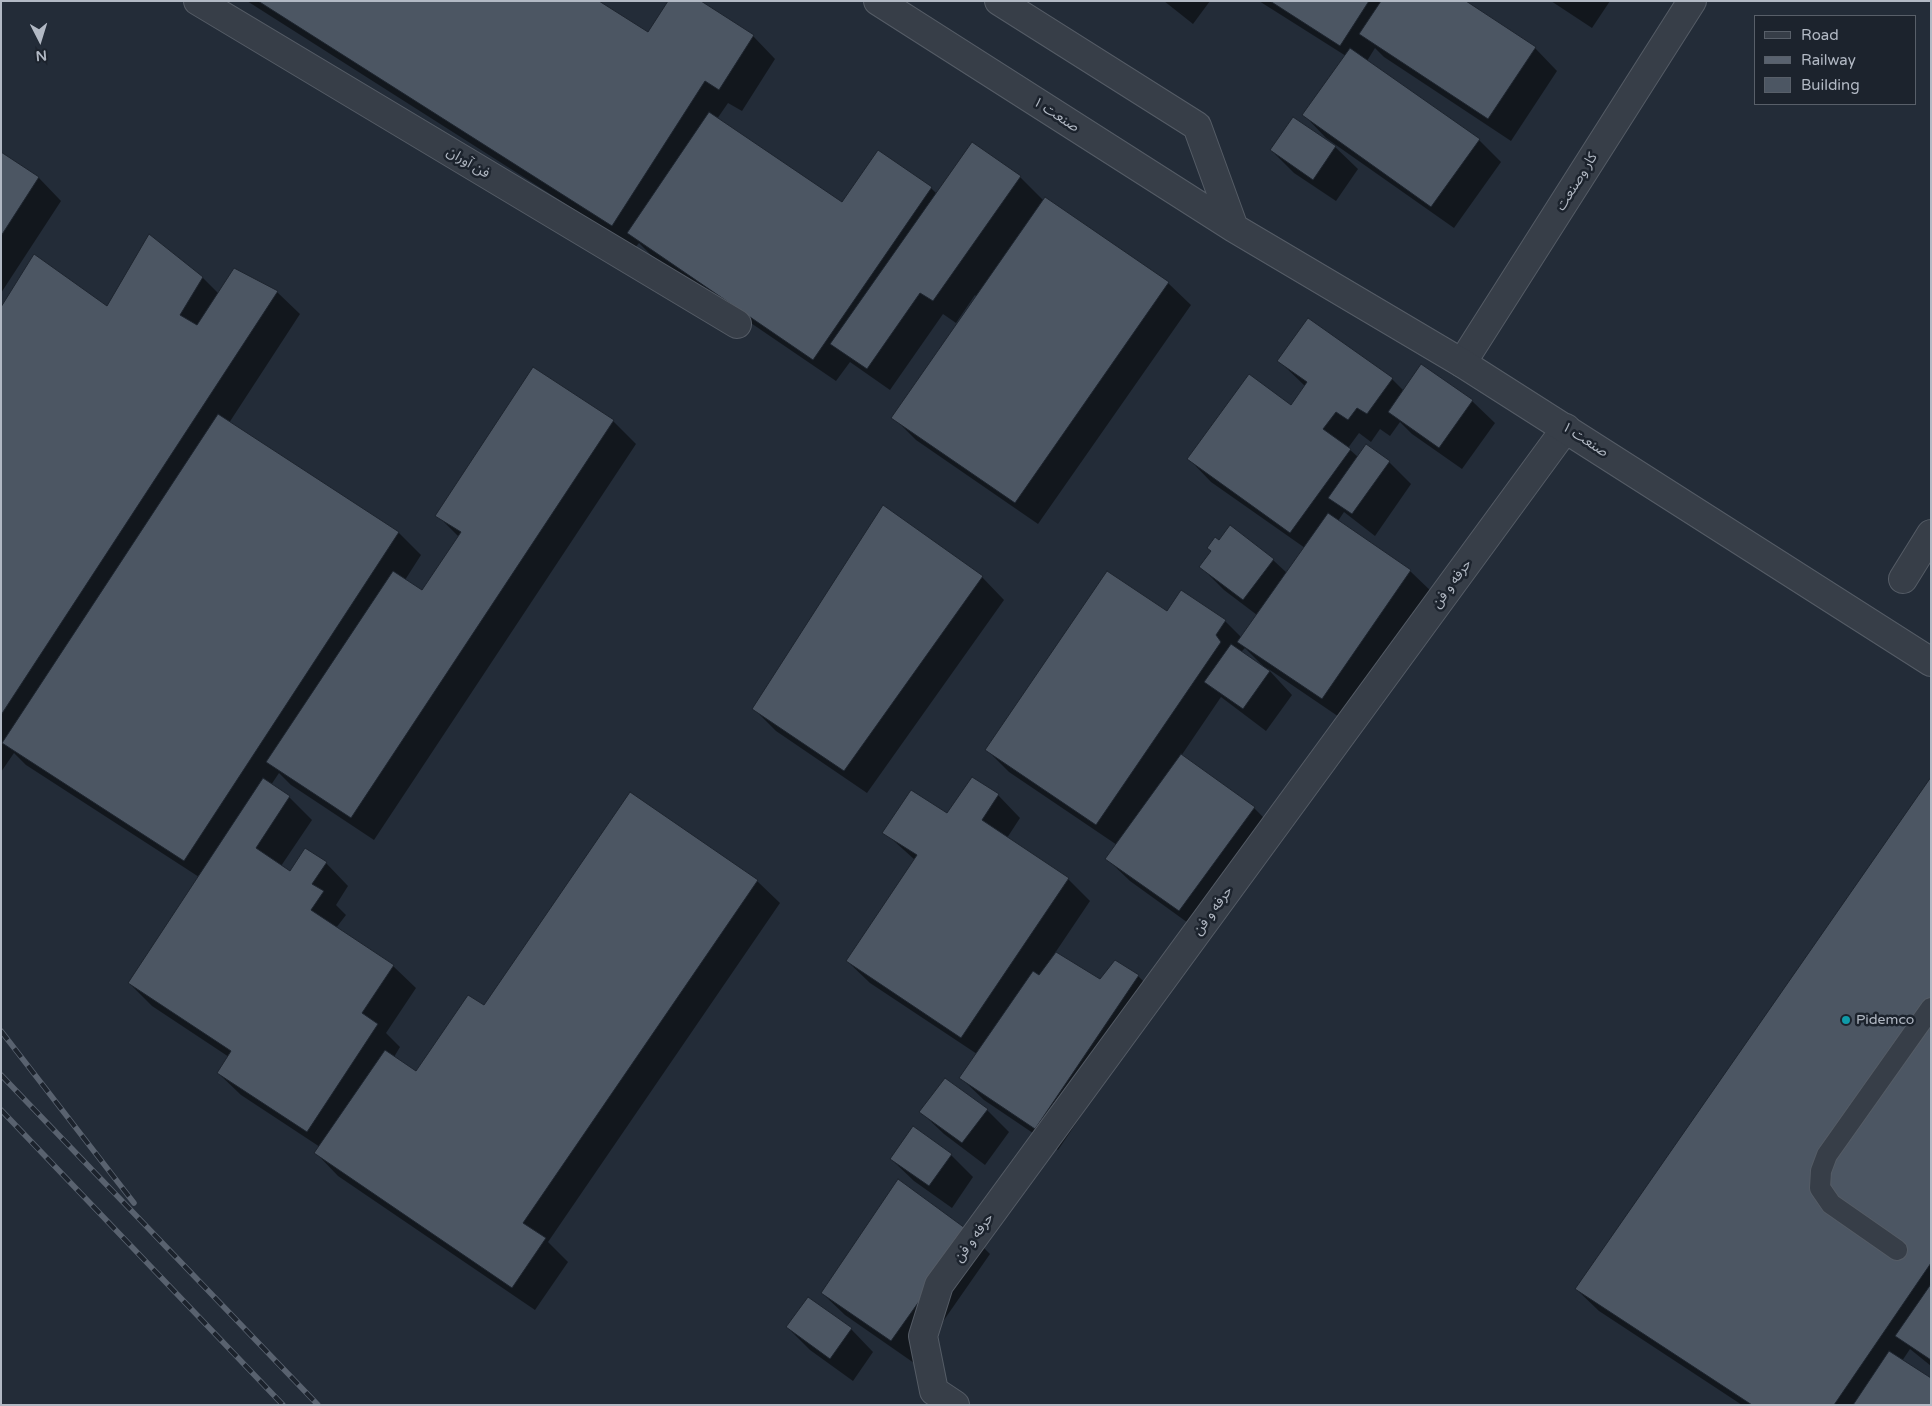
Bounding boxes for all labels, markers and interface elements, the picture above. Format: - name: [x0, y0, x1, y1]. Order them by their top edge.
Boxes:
- north arrow: [15, 15, 65, 65]
- legend: [1754, 15, 1917, 105]
- text: Road: [1801, 26, 1839, 44]
- text: N: [35, 46, 48, 64]
- text: Railway: [1801, 51, 1856, 69]
- text: Building: [1801, 76, 1860, 94]
- street label: صنعت ۱: [1030, 94, 1082, 136]
- street label: فن آوران: [443, 144, 493, 182]
- street label: کار وصنعت: [1553, 150, 1601, 214]
- street label: صنعت ۱: [1559, 419, 1611, 461]
- street label: حرفه و فن: [1429, 556, 1475, 612]
- street label: حرفه و فن: [1190, 883, 1236, 939]
- place label: Pidemco: [1856, 1012, 1914, 1028]
- marker: Pidemco: [1840, 1014, 1852, 1026]
- street label: حرفه و فن: [951, 1210, 997, 1266]

